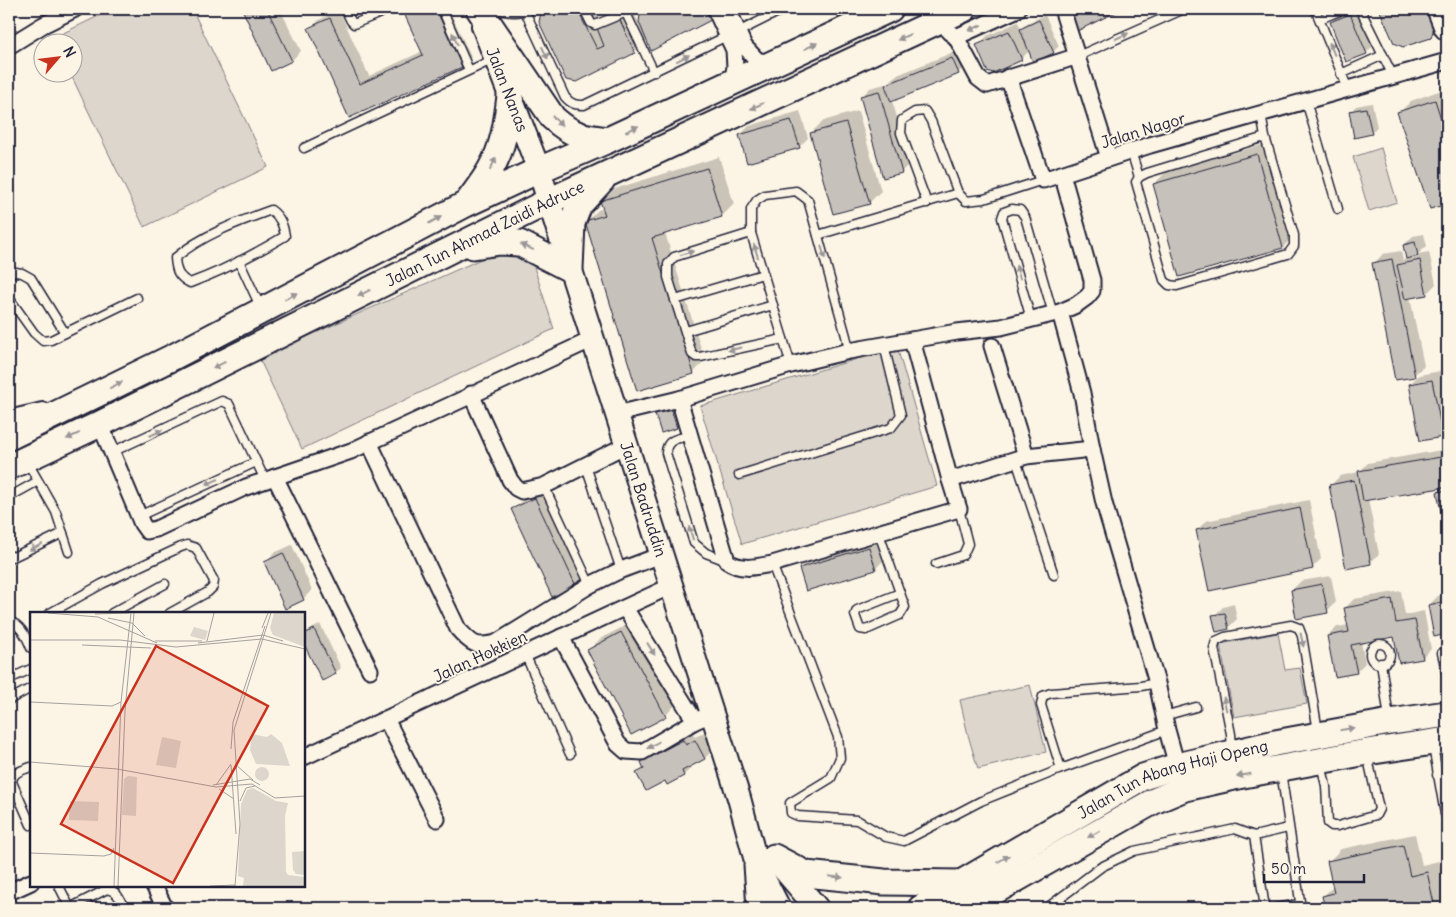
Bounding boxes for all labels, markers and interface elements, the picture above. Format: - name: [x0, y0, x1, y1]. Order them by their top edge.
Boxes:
- one-way arrow: [968, 25, 982, 33]
- north arrow: [32, 32, 82, 82]
- one-way arrow: [451, 32, 459, 46]
- one-way arrow: [1115, 32, 1129, 40]
- one-way arrow: [897, 33, 911, 41]
- one-way arrow: [804, 42, 818, 50]
- one-way arrow: [1327, 42, 1335, 56]
- text: N: [59, 43, 80, 60]
- street label: Jalan Nanas: [482, 44, 533, 134]
- one-way arrow: [541, 46, 549, 60]
- one-way arrow: [676, 54, 690, 62]
- one-way arrow: [749, 101, 764, 110]
- street label: Jalan Nagor: [1098, 108, 1188, 152]
- one-way arrow: [551, 114, 563, 126]
- one-way arrow: [625, 125, 639, 133]
- one-way arrow: [489, 156, 497, 171]
- street label: Jalan Tun Ahmad Zaidi Adruce: [382, 176, 587, 291]
- one-way arrow: [428, 216, 443, 224]
- one-way arrow: [520, 242, 534, 250]
- one-way arrow: [752, 243, 760, 258]
- one-way arrow: [819, 244, 827, 259]
- one-way arrow: [680, 248, 695, 256]
- one-way arrow: [1013, 265, 1021, 280]
- one-way arrow: [357, 289, 371, 297]
- one-way arrow: [284, 292, 299, 300]
- one-way arrow: [728, 345, 743, 353]
- one-way arrow: [211, 361, 226, 369]
- one-way arrow: [108, 381, 123, 390]
- one-way arrow: [149, 428, 163, 436]
- one-way arrow: [66, 433, 80, 441]
- street label: Jalan Badruddin: [616, 439, 672, 559]
- one-way arrow: [205, 479, 219, 487]
- one-way arrow: [686, 526, 694, 541]
- one-way arrow: [29, 543, 43, 551]
- inset map: [30, 612, 305, 887]
- street label: Jalan Hokkien: [430, 626, 530, 686]
- one-way arrow: [1299, 633, 1307, 649]
- one-way arrow: [646, 642, 655, 656]
- one-way arrow: [1220, 695, 1228, 711]
- one-way arrow: [1340, 725, 1356, 733]
- street label: Jalan Tun Abang Haji Openg: [1074, 735, 1270, 823]
- one-way arrow: [646, 741, 659, 750]
- one-way arrow: [1236, 772, 1252, 780]
- one-way arrow: [1088, 830, 1101, 839]
- scale bar: [1264, 852, 1364, 884]
- one-way arrow: [996, 854, 1009, 863]
- text: 50 m: [1271, 859, 1306, 878]
- one-way arrow: [828, 873, 844, 881]

